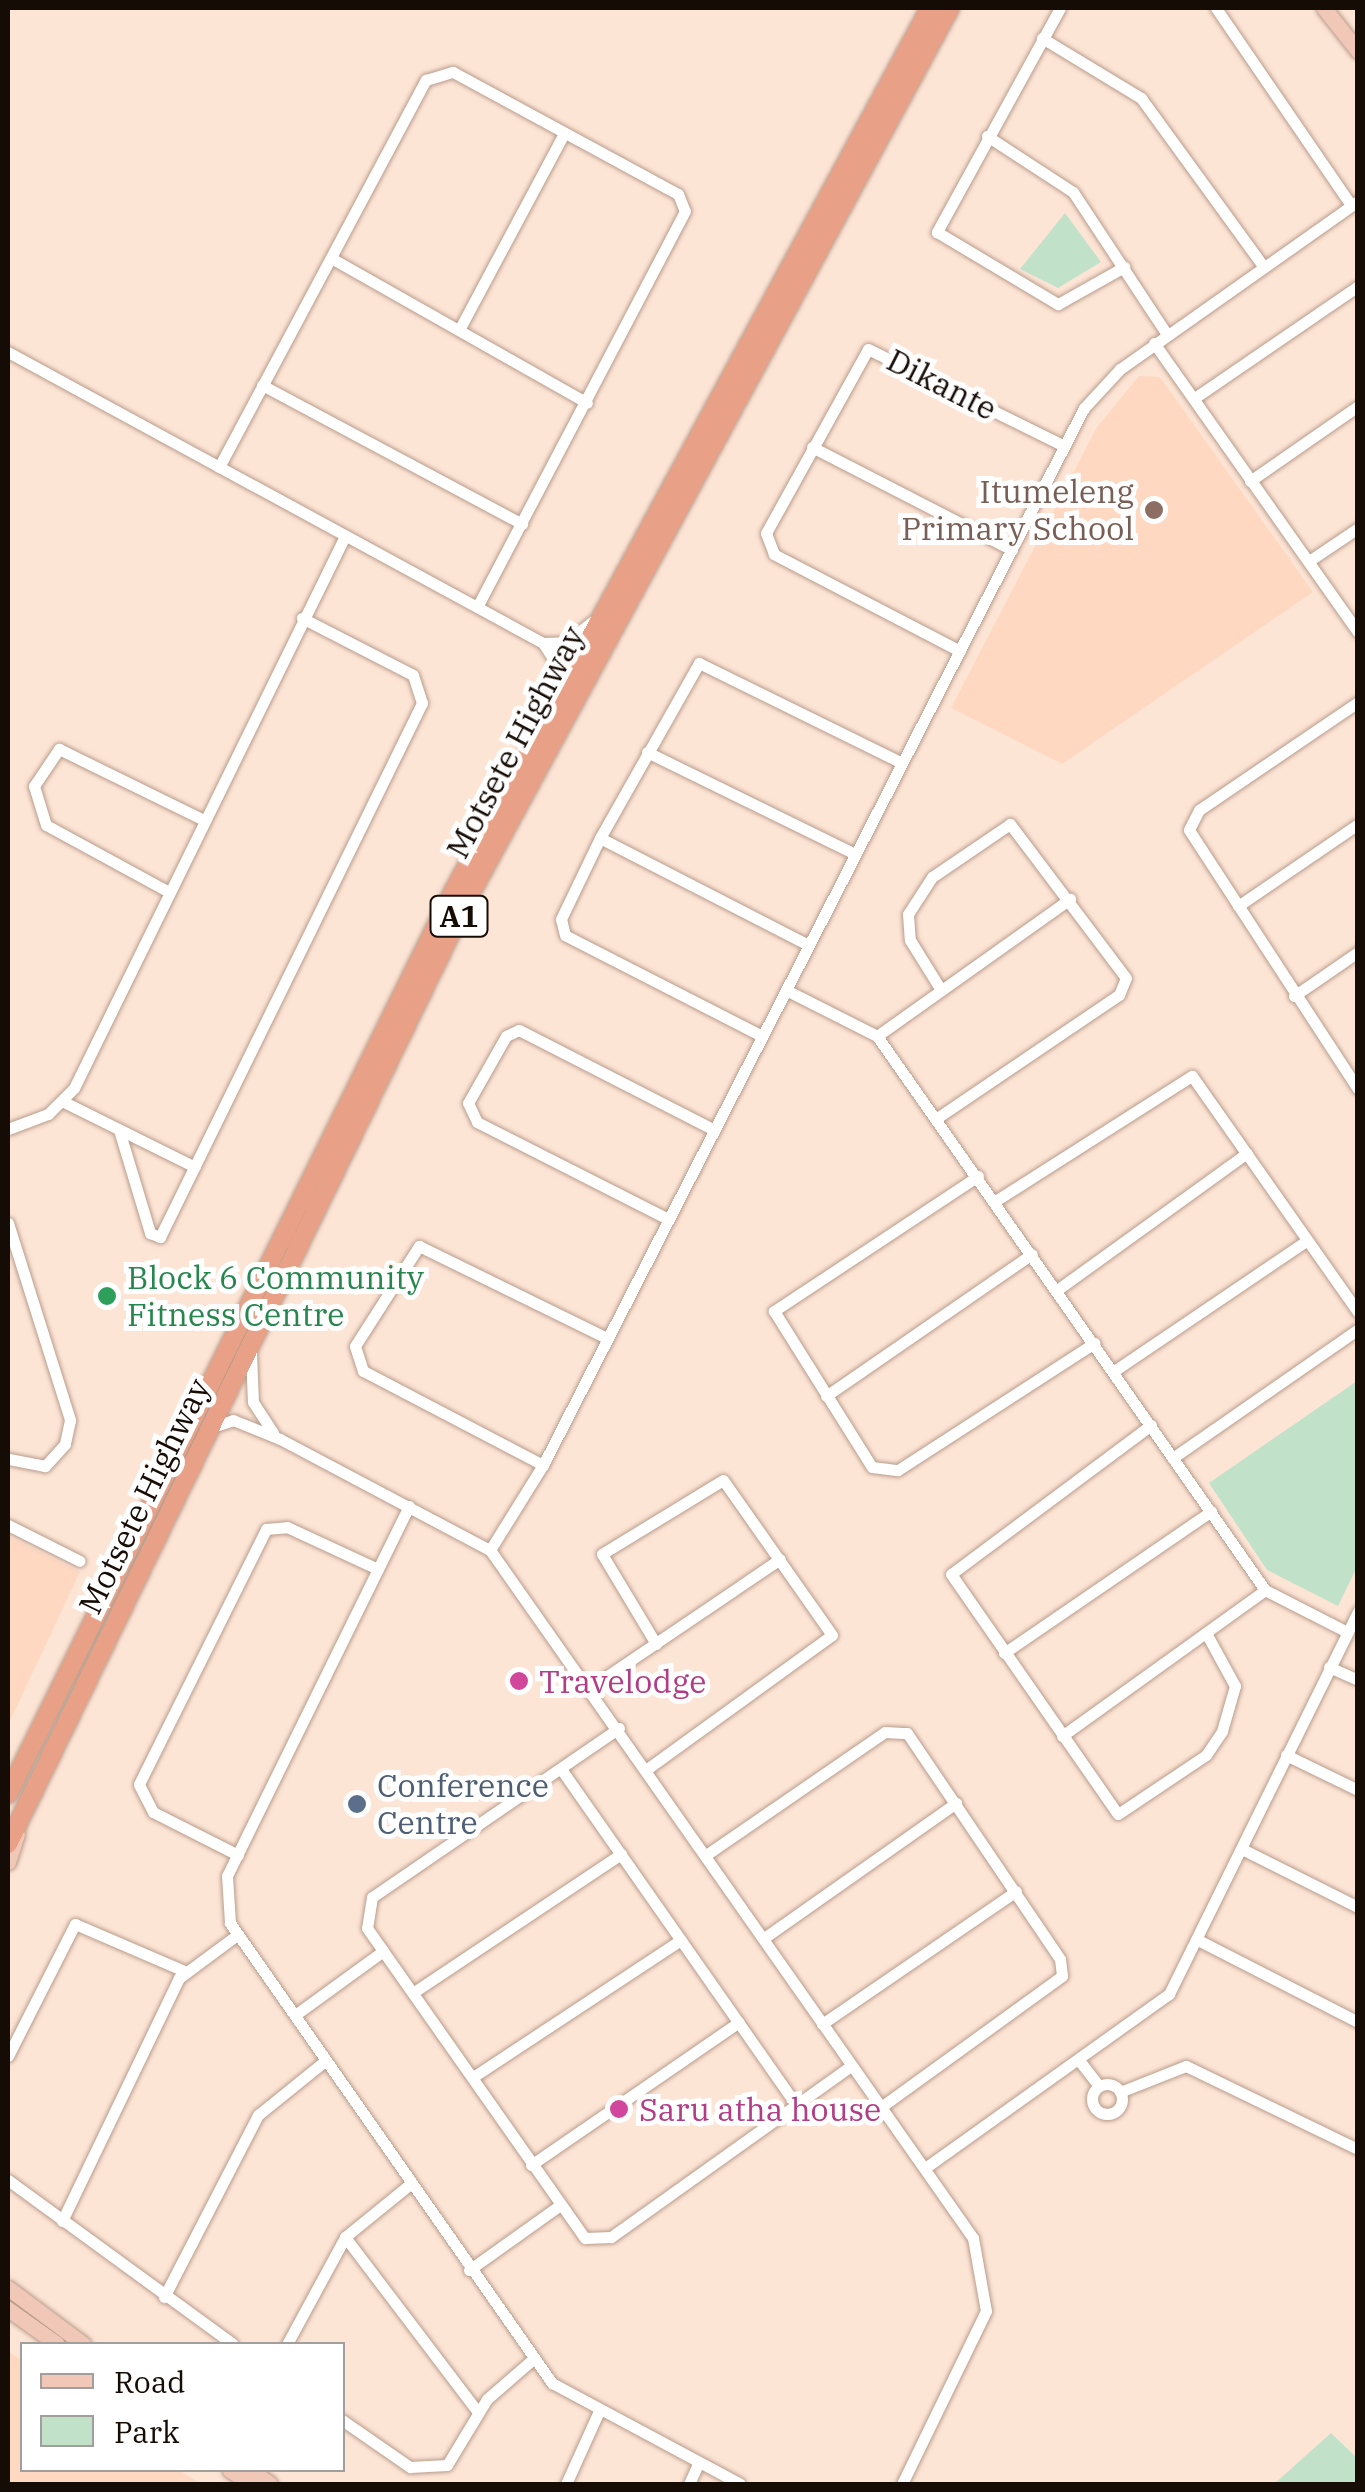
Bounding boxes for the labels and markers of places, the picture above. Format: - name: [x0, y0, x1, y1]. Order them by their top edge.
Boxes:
- place label: Itumeleng Primary School: [901, 473, 1134, 548]
- marker: Itumeleng Primary School: [1143, 499, 1165, 521]
- place label: Block 6 Community Fitness Centre: [127, 1259, 424, 1334]
- marker: Block 6 Community Fitness Centre: [96, 1285, 118, 1307]
- place label: Travelodge: [539, 1662, 706, 1700]
- marker: Travelodge: [508, 1670, 530, 1692]
- place label: Conference Centre: [377, 1767, 549, 1842]
- marker: Conference Centre: [346, 1793, 368, 1815]
- place label: Saru atha house: [639, 2090, 881, 2128]
- marker: Saru atha house: [608, 2098, 630, 2120]

